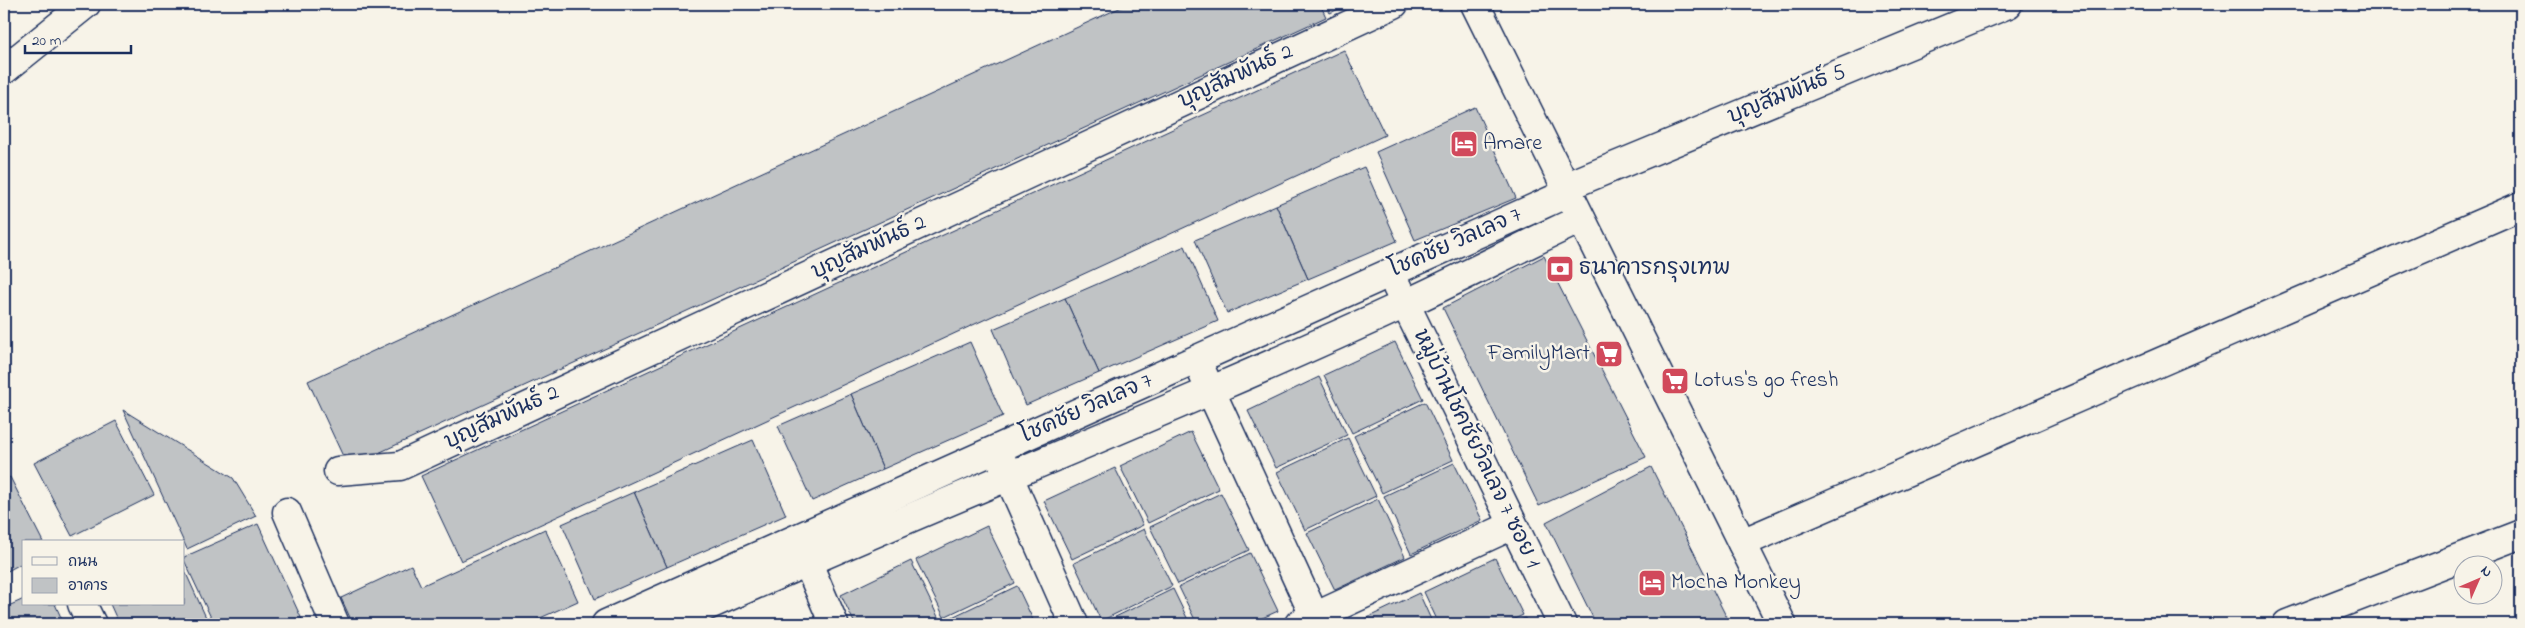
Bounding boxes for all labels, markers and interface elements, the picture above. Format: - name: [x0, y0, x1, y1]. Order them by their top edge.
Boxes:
- scale bar: [25, 22, 131, 54]
- text: 20 m: [32, 30, 62, 52]
- street label: บุญสัมพันธ์ 2: [1173, 36, 1299, 118]
- street label: บุญสัมพันธ์ 5: [1723, 56, 1851, 133]
- place label: Amare: [1483, 128, 1542, 160]
- hotel icon: Amare: [1449, 129, 1479, 159]
- street label: โชคชัย วิลเลจ 7: [1385, 199, 1527, 286]
- street label: บุญสัมพันธ์ 2: [806, 207, 932, 289]
- place label: ธนาคารกรุงเทพ: [1579, 253, 1730, 285]
- bank icon: ธนาคารกรุงเทพ: [1545, 254, 1575, 284]
- street label: หมู่บ้านโชคชัยวิลเลจ 7 ซอย 1: [1404, 324, 1549, 574]
- place label: FamilyMart: [1486, 338, 1591, 371]
- supermarket icon: FamilyMart: [1594, 339, 1624, 369]
- street label: โชคชัย วิลเลจ 7: [1016, 365, 1158, 452]
- place label: Lotus's go fresh: [1694, 365, 1838, 398]
- supermarket icon: Lotus's go fresh: [1660, 366, 1690, 396]
- street label: บุญสัมพันธ์ 2: [439, 377, 565, 459]
- legend: [22, 540, 185, 606]
- text: ถนน: [68, 551, 97, 573]
- north arrow: [2452, 556, 2502, 606]
- text: N: [2475, 561, 2497, 583]
- place label: Mocha Monkey: [1671, 567, 1801, 600]
- hotel icon: Mocha Monkey: [1637, 568, 1667, 598]
- text: อาคาร: [68, 575, 108, 597]

